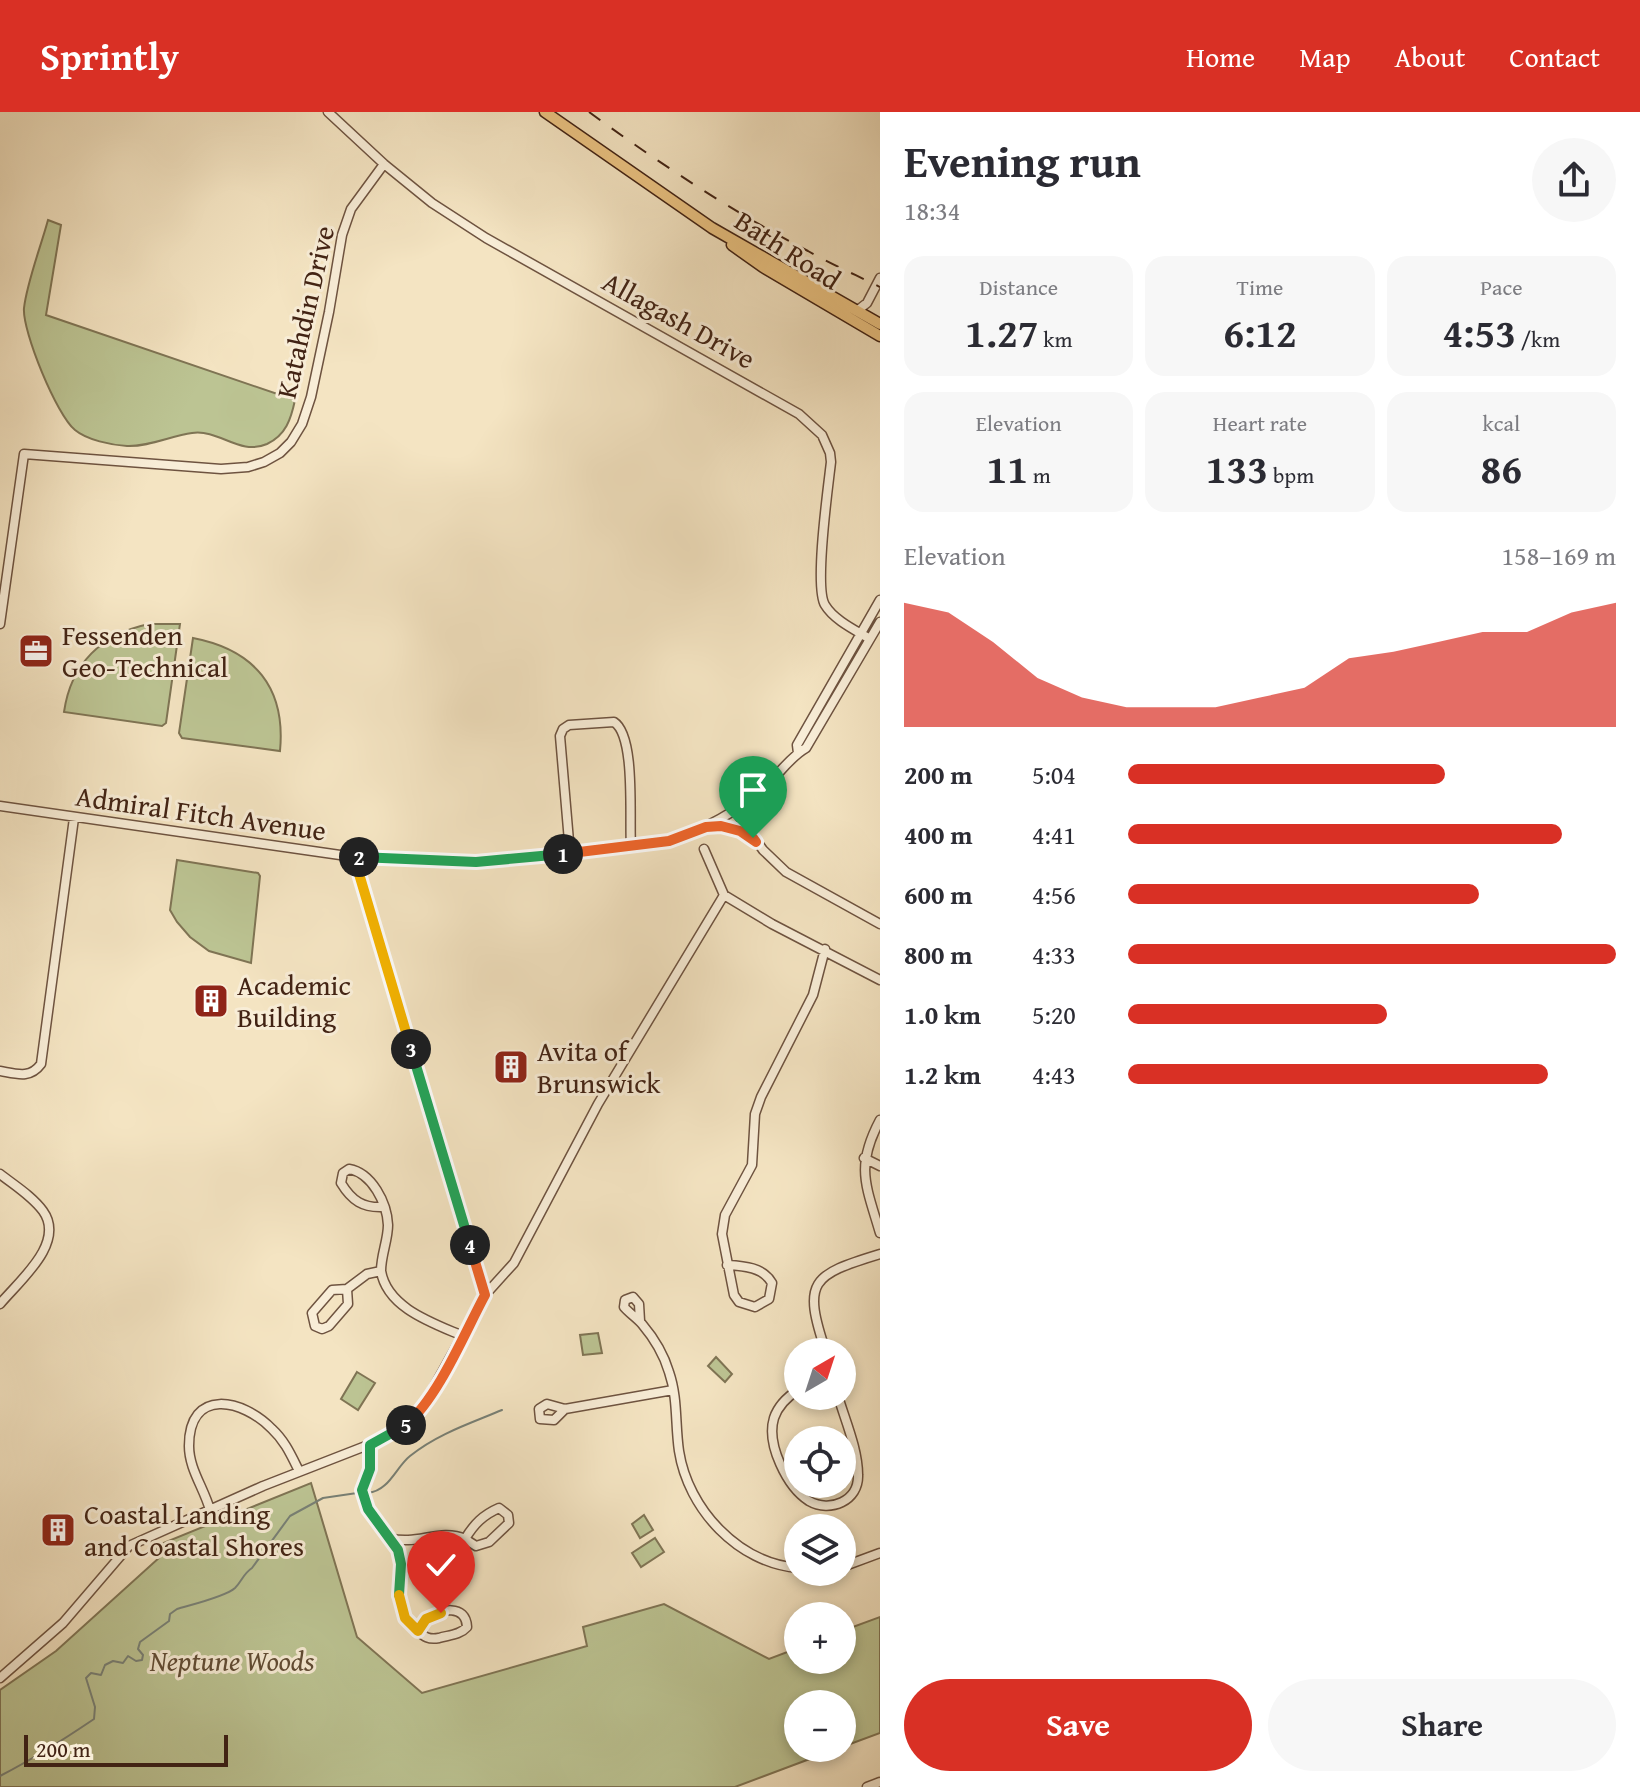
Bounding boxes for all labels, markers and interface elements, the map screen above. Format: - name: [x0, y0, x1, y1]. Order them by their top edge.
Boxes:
- text: Sprintly: [40, 28, 179, 84]
- text: Home: [1186, 36, 1255, 77]
- text: Map: [1299, 36, 1351, 77]
- text: About: [1395, 36, 1465, 77]
- text: Contact: [1509, 36, 1600, 77]
- text: Evening run: [904, 129, 1141, 193]
- button: share: [1532, 138, 1616, 222]
- text: 18:34: [904, 191, 960, 230]
- street label: Bath Road: [727, 200, 850, 299]
- street label: Katahdin Drive: [265, 221, 344, 402]
- street label: Allagash Drive: [595, 261, 763, 378]
- text: Distance: [979, 271, 1058, 303]
- text: Time: [1237, 271, 1283, 303]
- text: Pace: [1480, 271, 1522, 303]
- text: 1.27: [965, 303, 1038, 362]
- text: 6:12: [1223, 303, 1297, 362]
- text: 4:53: [1442, 303, 1516, 362]
- text: km: [1038, 323, 1072, 355]
- text: /km: [1516, 323, 1560, 355]
- text: Elevation: [976, 407, 1062, 439]
- text: Heart rate: [1213, 407, 1307, 439]
- text: kcal: [1483, 407, 1520, 439]
- text: 11: [987, 439, 1028, 498]
- text: 133: [1206, 439, 1268, 498]
- text: 86: [1481, 439, 1522, 498]
- text: m: [1028, 459, 1051, 491]
- text: bpm: [1268, 459, 1314, 491]
- text: Elevation: [904, 536, 1006, 575]
- text: 158–169 m: [1502, 536, 1616, 575]
- place label: Fessenden Geo-Technical: [62, 614, 228, 687]
- office icon: Fessenden Geo-Technical: [17, 632, 55, 670]
- text: 200 m: [904, 755, 972, 794]
- text: 5:04: [1032, 755, 1076, 794]
- pin: [719, 756, 787, 838]
- icon: arrive: [731, 768, 775, 812]
- street label: Admiral Fitch Avenue: [73, 775, 329, 850]
- text: 400 m: [904, 815, 972, 854]
- text: 4:41: [1032, 815, 1076, 854]
- pin: 1: [543, 834, 583, 874]
- pin: 2: [339, 837, 379, 877]
- text: 1: [557, 838, 569, 870]
- text: 2: [353, 841, 365, 873]
- text: 600 m: [904, 875, 972, 914]
- text: 4:56: [1032, 875, 1076, 914]
- text: 800 m: [904, 935, 972, 974]
- text: 4:33: [1032, 935, 1076, 974]
- place label: Academic Building: [237, 964, 351, 1037]
- building icon: Academic Building: [192, 982, 230, 1020]
- text: 1.0 km: [904, 995, 981, 1034]
- text: 5:20: [1032, 995, 1076, 1034]
- pin: 3: [391, 1029, 431, 1069]
- place label: Avita of Brunswick: [537, 1030, 661, 1103]
- text: 3: [405, 1033, 417, 1065]
- building icon: Avita of Brunswick: [492, 1048, 530, 1086]
- text: 1.2 km: [904, 1055, 981, 1094]
- text: 4:43: [1032, 1055, 1076, 1094]
- pin: 4: [450, 1225, 490, 1265]
- text: 4: [464, 1229, 476, 1261]
- north arrow: [784, 1338, 856, 1410]
- map controls: [784, 1338, 856, 1762]
- pin: 5: [386, 1405, 426, 1445]
- text: 5: [400, 1409, 412, 1441]
- button: locate: [784, 1426, 856, 1498]
- place label: Coastal Landing and Coastal Shores: [84, 1493, 304, 1566]
- building icon: Coastal Landing and Coastal Shores: [39, 1511, 77, 1549]
- button: layers: [784, 1514, 856, 1586]
- pin: [407, 1531, 475, 1613]
- icon: check: [419, 1543, 463, 1587]
- button: +: [784, 1602, 856, 1674]
- park label: Neptune Woods: [149, 1640, 314, 1681]
- button: Save: [904, 1679, 1252, 1771]
- button: Share: [1268, 1679, 1616, 1771]
- button: −: [784, 1690, 856, 1762]
- scale bar: [24, 1731, 228, 1767]
- text: 200 m: [36, 1733, 91, 1765]

